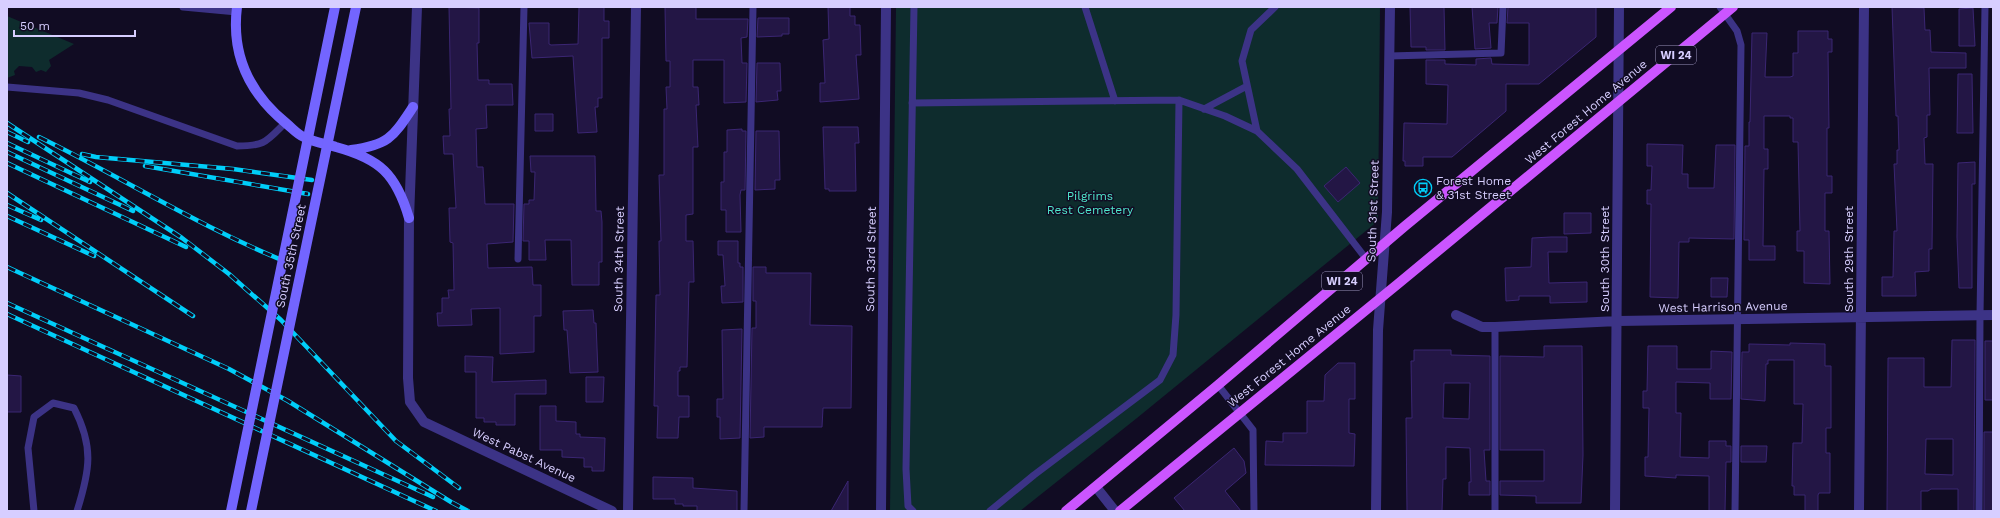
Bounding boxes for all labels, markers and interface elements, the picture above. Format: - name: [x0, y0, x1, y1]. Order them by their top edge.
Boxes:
- scale bar: [14, 12, 135, 38]
- text: 50 m: [20, 19, 50, 33]
- road number: WI 24: [1656, 46, 1696, 64]
- street label: West Forest Home Avenue: [1522, 57, 1650, 167]
- street label: South 31st Street: [1364, 160, 1382, 262]
- place label: Forest Home & 31st Street: [1436, 174, 1511, 202]
- bus stop icon: Forest Home & 31st Street: [1413, 178, 1433, 198]
- park label: Pilgrims Rest Cemetery: [1047, 189, 1134, 217]
- street label: South 35th Street: [273, 203, 309, 309]
- street label: South 34th Street: [611, 206, 627, 312]
- street label: South 33rd Street: [863, 206, 879, 312]
- street label: South 30th Street: [1598, 206, 1612, 312]
- street label: South 29th Street: [1842, 206, 1856, 312]
- road number: WI 24: [1322, 272, 1362, 290]
- street label: West Harrison Avenue: [1658, 299, 1788, 315]
- street label: West Forest Home Avenue: [1224, 302, 1354, 410]
- street label: West Pabst Avenue: [470, 425, 578, 485]

